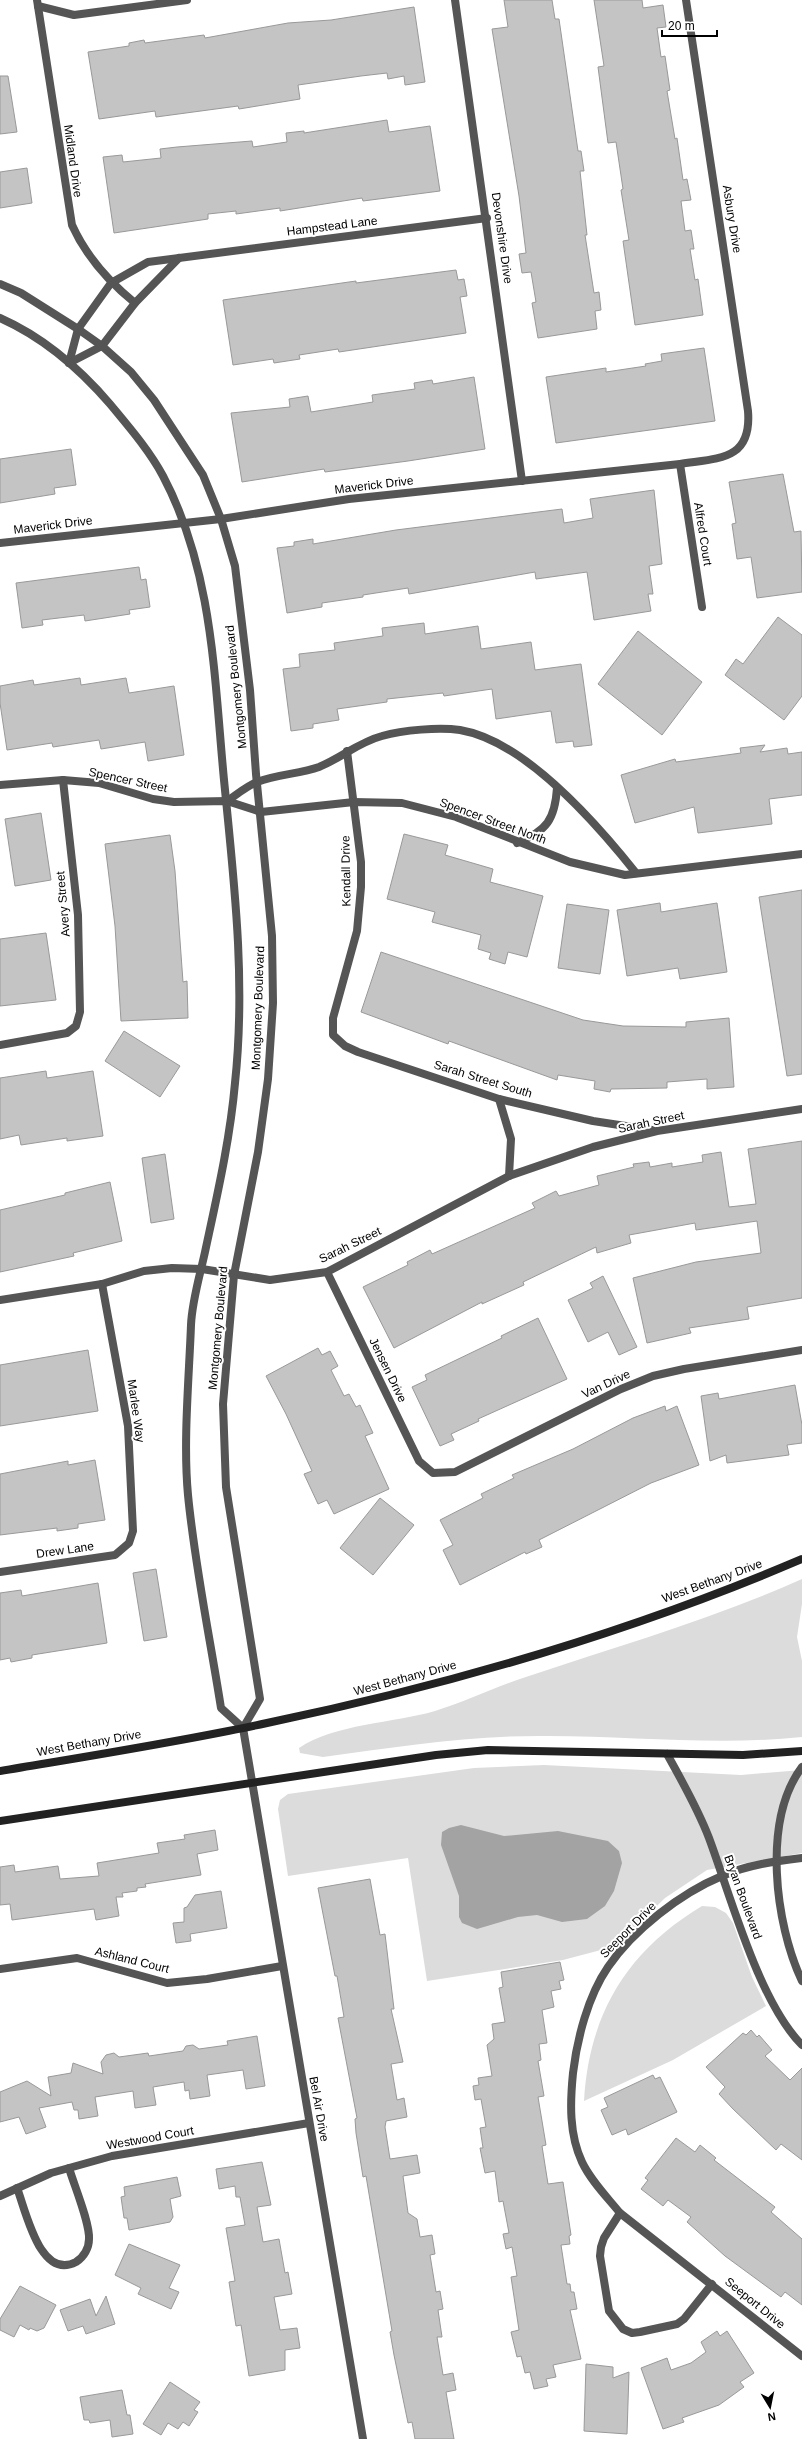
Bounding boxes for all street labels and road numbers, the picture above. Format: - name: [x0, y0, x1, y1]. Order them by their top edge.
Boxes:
- street label: Midland Drive: [61, 124, 85, 199]
- street label: Asbury Drive: [720, 184, 744, 254]
- street label: Devonshire Drive: [489, 191, 515, 285]
- street label: Hampstead Lane: [286, 213, 379, 239]
- street label: Maverick Drive: [334, 473, 415, 497]
- street label: Alfred Court: [691, 501, 715, 567]
- street label: Maverick Drive: [13, 513, 94, 537]
- street label: Montgomery Boulevard: [223, 625, 249, 749]
- street label: Spencer Street: [87, 765, 169, 795]
- street label: Spencer Street North: [438, 795, 548, 847]
- street label: Kendall Drive: [338, 835, 354, 907]
- street label: Avery Street: [53, 870, 73, 937]
- street label: Montgomery Boulevard: [249, 946, 267, 1070]
- street label: Sarah Street South: [432, 1057, 534, 1101]
- street label: Sarah Street: [617, 1108, 686, 1136]
- street label: Sarah Street: [317, 1224, 384, 1266]
- street label: Montgomery Boulevard: [206, 1266, 230, 1390]
- street label: Jensen Drive: [366, 1335, 410, 1405]
- street label: Van Drive: [580, 1367, 633, 1401]
- street label: Marlee Way: [125, 1379, 147, 1443]
- street label: Drew Lane: [35, 1539, 95, 1561]
- street label: West Bethany Drive: [660, 1556, 764, 1606]
- street label: West Bethany Drive: [352, 1657, 458, 1698]
- street label: West Bethany Drive: [36, 1727, 143, 1759]
- street label: Bryan Boulevard: [721, 1853, 765, 1941]
- street label: Seeport Drive: [597, 1899, 659, 1961]
- street label: Ashland Court: [93, 1944, 171, 1976]
- street label: Bel Air Drive: [306, 2075, 332, 2143]
- street label: Westwood Court: [105, 2123, 195, 2153]
- street label: Seeport Drive: [722, 2274, 788, 2332]

